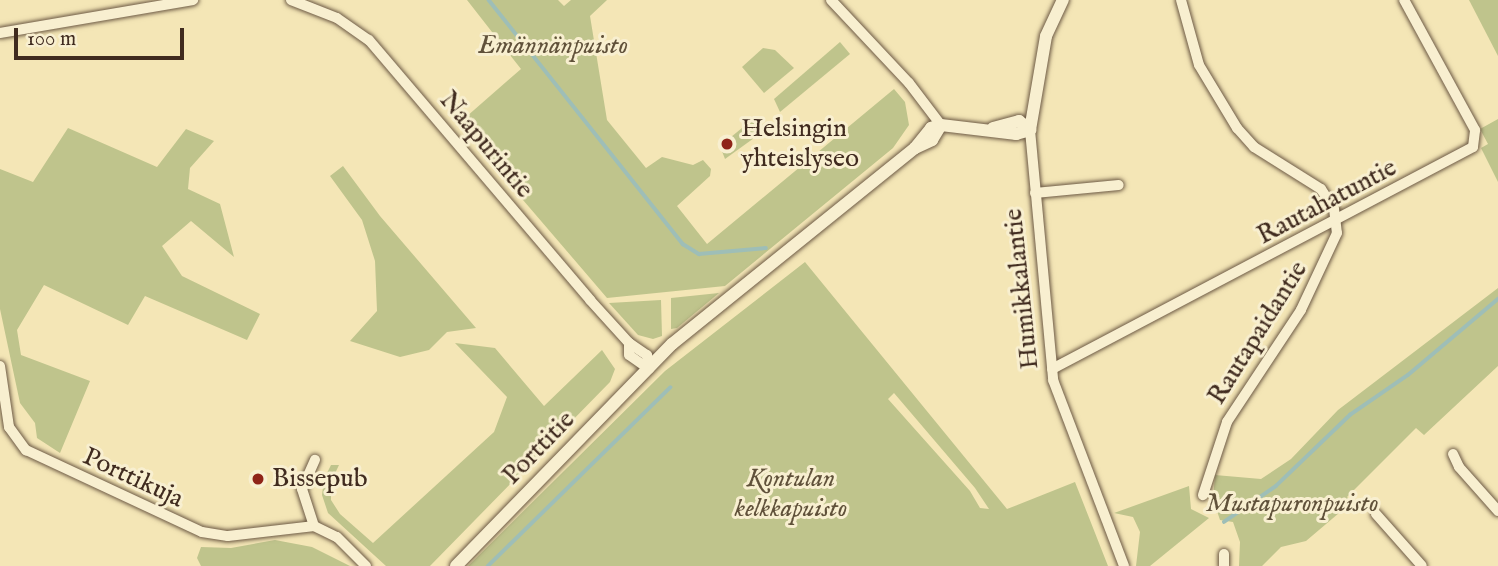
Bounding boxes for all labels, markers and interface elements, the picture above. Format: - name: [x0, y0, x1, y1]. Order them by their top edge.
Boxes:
- scale bar: [18, 14, 187, 58]
- text: 100 m: [27, 26, 76, 53]
- park label: Emännänpuisto: [478, 30, 628, 62]
- street label: Naapurintie: [432, 85, 540, 205]
- place label: Helsingin yhteislyseo: [741, 113, 859, 174]
- marker: Helsingin yhteislyseo: [719, 136, 735, 152]
- street label: Rautahatuntie: [1252, 152, 1402, 252]
- street label: Humikkalantie: [998, 207, 1046, 371]
- street label: Rautapaidantie: [1202, 256, 1314, 410]
- street label: Porttitie: [496, 405, 582, 491]
- street label: Porttikuja: [78, 441, 188, 515]
- place label: Bissepub: [272, 463, 368, 495]
- park label: Kontulan kelkkapuisto: [735, 463, 847, 524]
- marker: Bissepub: [250, 471, 266, 487]
- park label: Mustapuronpuisto: [1205, 488, 1379, 520]

